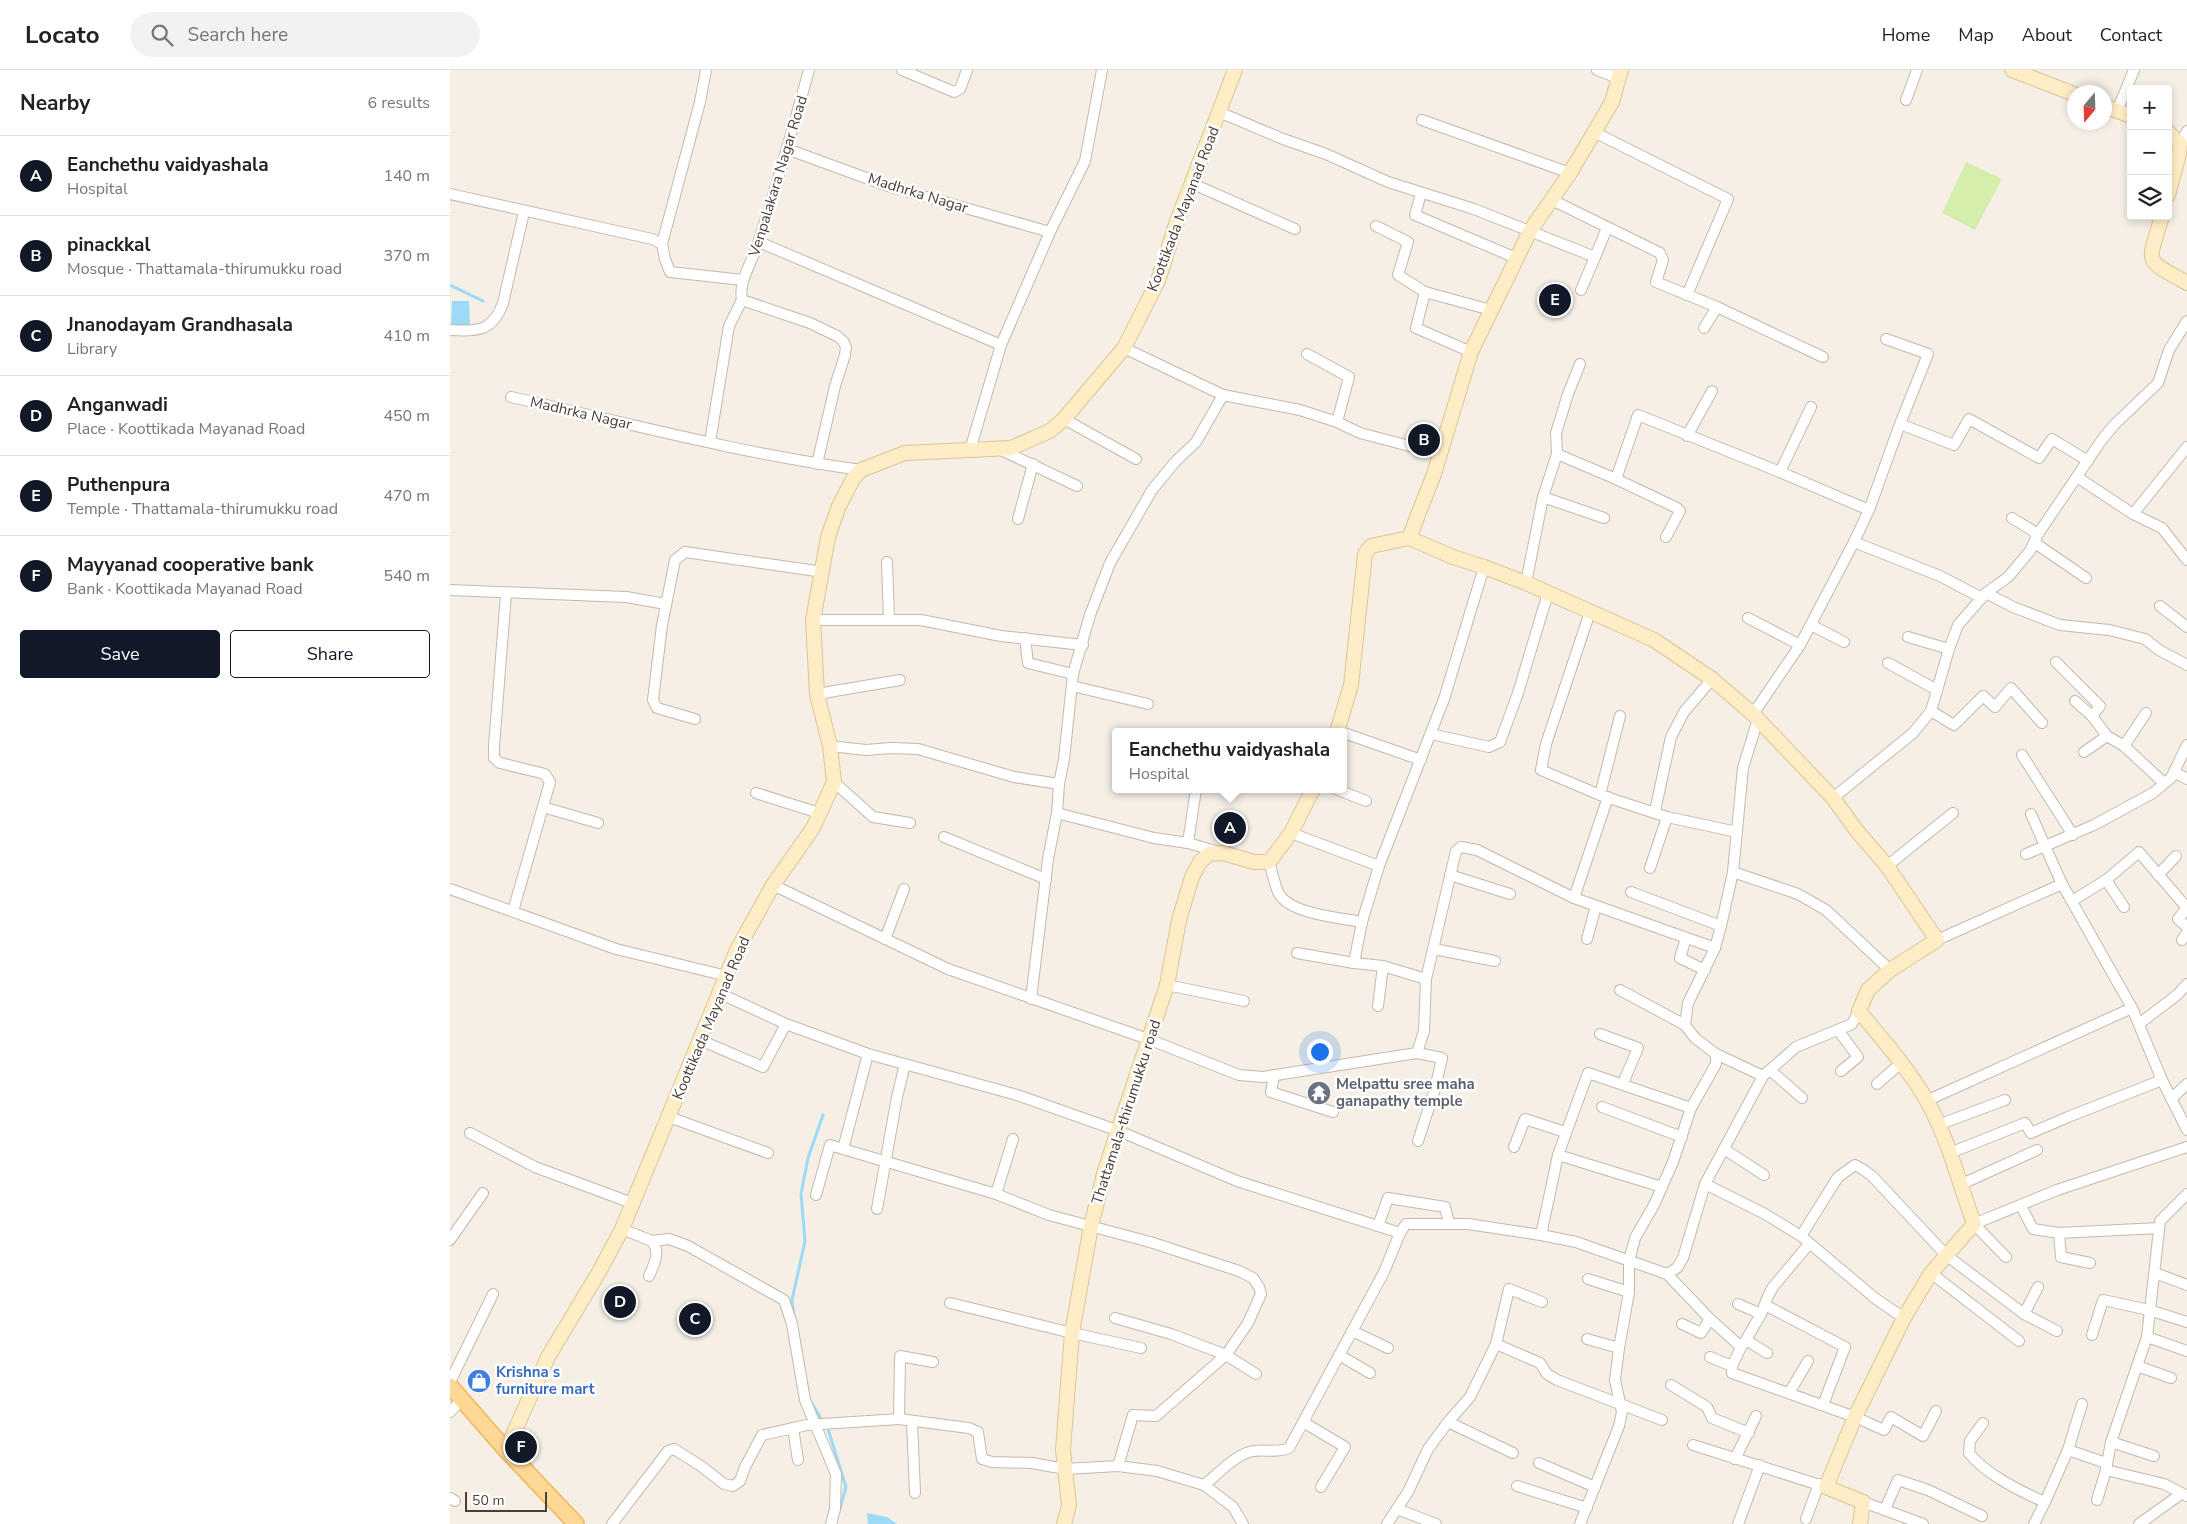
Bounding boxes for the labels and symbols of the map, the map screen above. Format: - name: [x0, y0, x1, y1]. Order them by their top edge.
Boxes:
- north arrow: [2067, 85, 2112, 130]
- street label: Venpalakara Nagar Road: [744, 93, 812, 260]
- street label: Koottikada Mayanad Road: [1142, 123, 1224, 295]
- street label: Madhrka Nagar: [865, 168, 971, 218]
- pin: E: [1539, 281, 1571, 319]
- street label: Madhrka Nagar: [528, 392, 634, 435]
- pin: B: [1408, 421, 1440, 459]
- pin: A: [1214, 809, 1246, 847]
- street label: Koottikada Mayanad Road: [667, 933, 755, 1103]
- street label: Thattamala-thirumukku road: [1087, 1017, 1165, 1207]
- your location: [1307, 1039, 1333, 1065]
- place label: Melpattu sree maha ganapathy temple: [1336, 1074, 1475, 1111]
- temple icon: Melpattu sree maha ganapathy temple: [1306, 1080, 1332, 1106]
- pin: D: [604, 1283, 636, 1321]
- pin: C: [679, 1300, 711, 1338]
- place label: Krishna s furniture mart: [496, 1362, 595, 1399]
- shop icon: Krishna s furniture mart: [466, 1368, 492, 1394]
- pin: F: [505, 1428, 537, 1466]
- scale bar: [465, 1489, 548, 1512]

